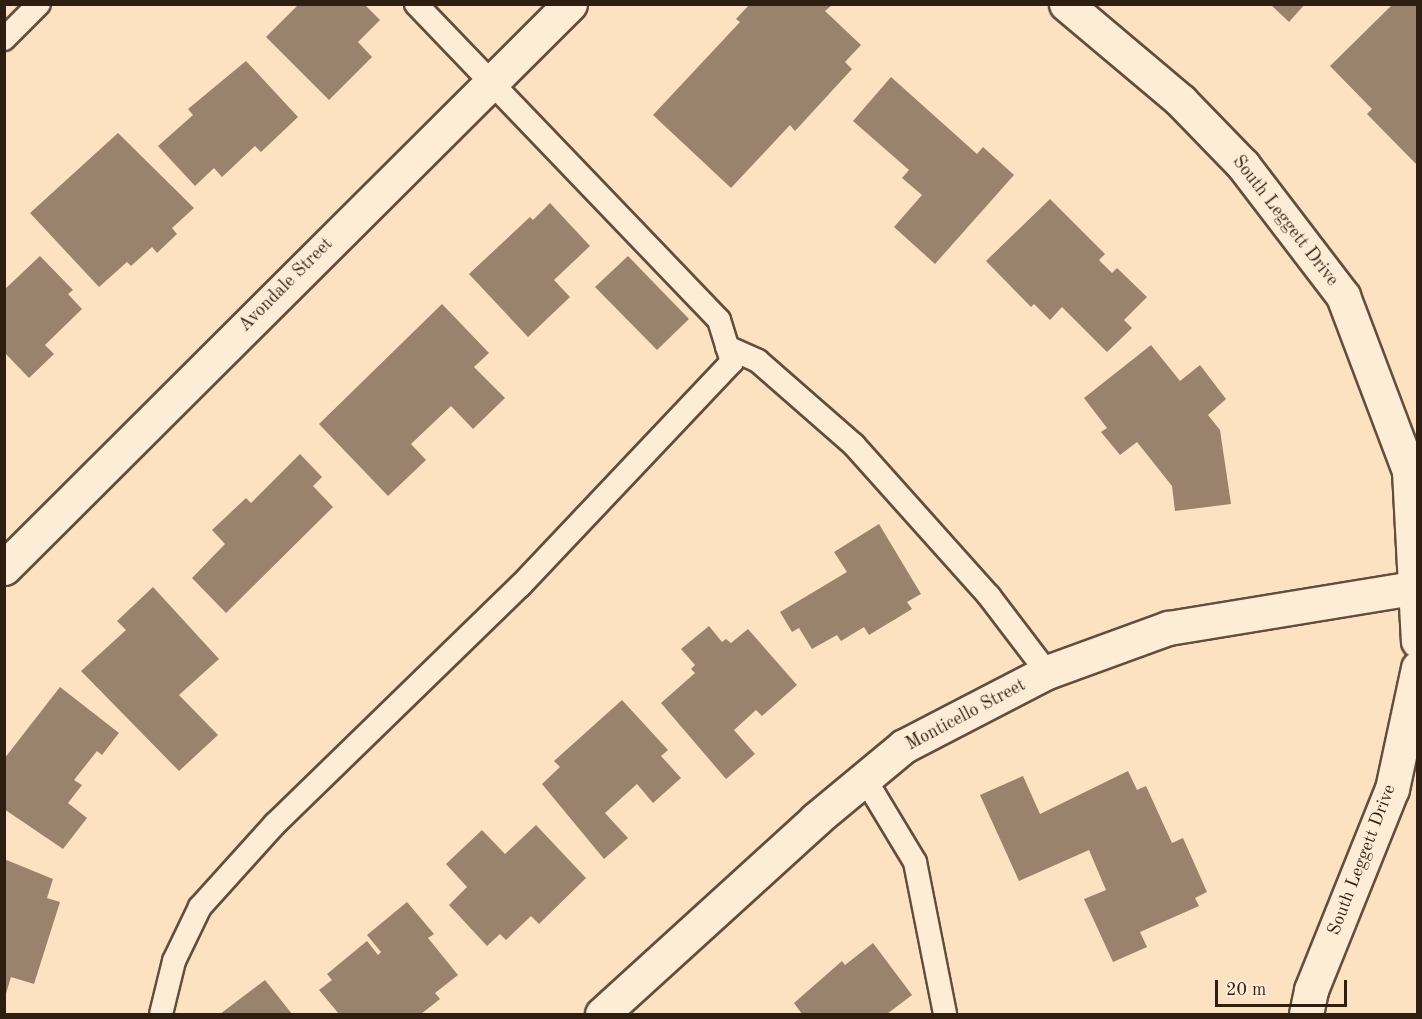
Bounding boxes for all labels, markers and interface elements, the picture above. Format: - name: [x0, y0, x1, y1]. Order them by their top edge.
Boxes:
- street label: South Leggett Drive: [1227, 151, 1343, 291]
- street label: Avondale Street: [234, 233, 338, 337]
- street label: Monticello Street: [902, 674, 1030, 756]
- street label: South Leggett Drive: [1323, 782, 1401, 938]
- scale bar: [1218, 968, 1350, 1006]
- text: 20 m: [1226, 981, 1266, 999]

